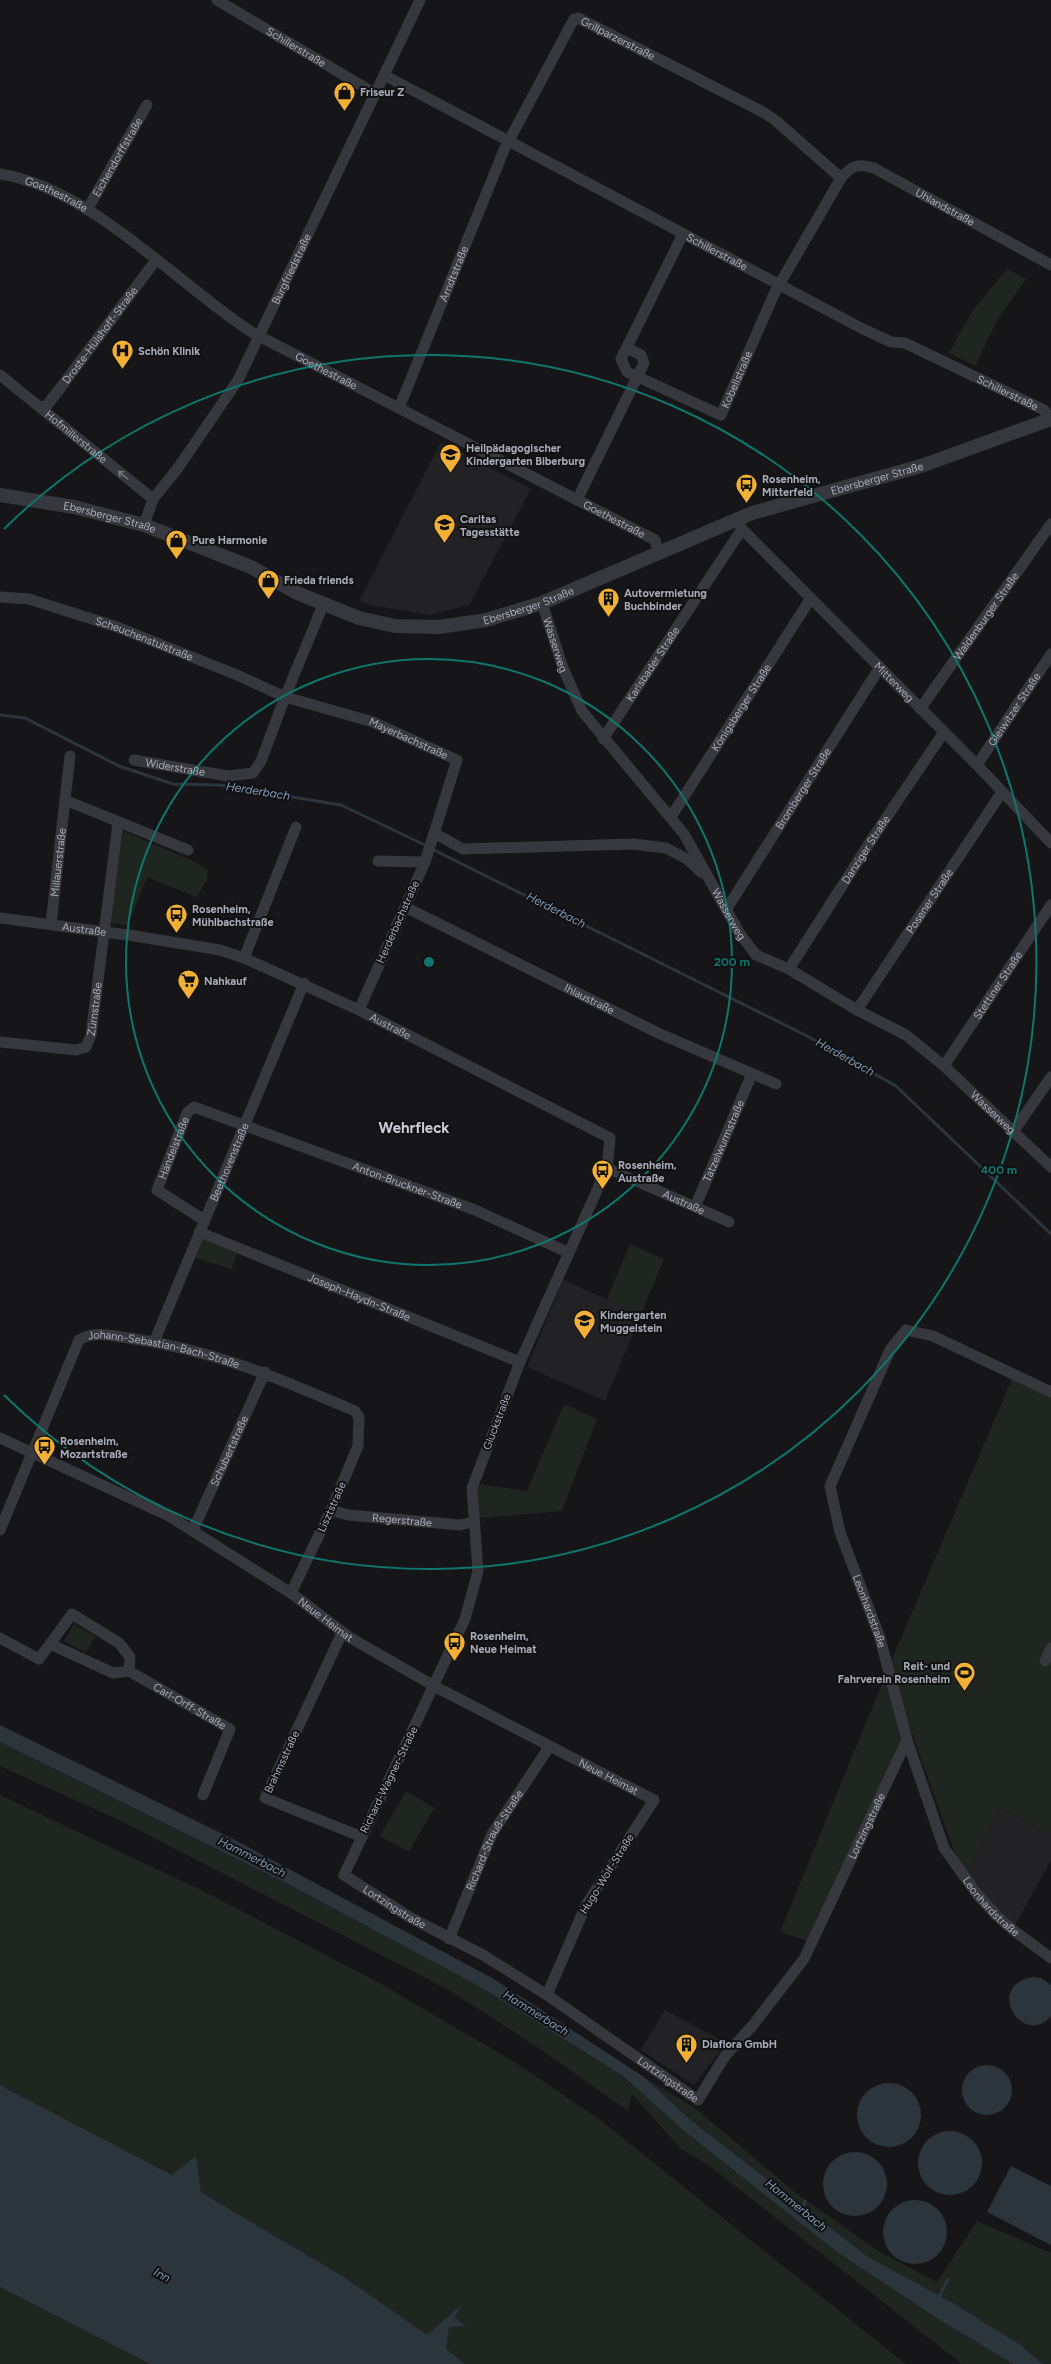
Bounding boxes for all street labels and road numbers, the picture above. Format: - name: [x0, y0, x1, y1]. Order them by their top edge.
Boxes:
- street label: Grillparzerstraße: [579, 14, 657, 63]
- street label: Schillerstraße: [264, 24, 328, 70]
- street label: Eichendorffstraße: [90, 115, 145, 199]
- street label: Goethestraße: [23, 174, 90, 215]
- street label: Uhlandstraße: [913, 186, 977, 228]
- street label: Schillerstraße: [684, 230, 750, 273]
- street label: Burgfriedstraße: [269, 232, 314, 306]
- street label: Arndtstraße: [437, 244, 471, 303]
- street label: Droste-Hülshoff-Straße: [59, 284, 140, 386]
- street label: Goethestraße: [293, 349, 359, 392]
- street label: Kobellstraße: [718, 349, 755, 410]
- street label: Schillerstraße: [975, 372, 1041, 413]
- street label: Hofmillerstraße: [42, 408, 110, 466]
- street label: Ebersberger Straße: [829, 459, 925, 497]
- street label: Goethestraße: [581, 498, 647, 540]
- street label: Ebersberger Straße: [62, 499, 158, 536]
- street label: Waldenburger Straße: [950, 570, 1021, 662]
- street label: Ebersberger Straße: [481, 584, 576, 627]
- street label: Scheuchenstulstraße: [94, 614, 195, 663]
- street label: Wasserweg: [541, 616, 571, 674]
- street label: Karlsbader Straße: [623, 624, 682, 704]
- street label: Mitterweg: [872, 659, 917, 704]
- street label: Königsberger Straße: [708, 661, 774, 753]
- street label: Gleiwitzer Straße: [985, 670, 1043, 748]
- street label: Mayerbachstraße: [367, 715, 450, 762]
- street label: Bromberger Straße: [772, 745, 834, 831]
- street label: Widerstraße: [145, 756, 206, 779]
- street label: Danziger Straße: [839, 813, 893, 886]
- street label: Millauerstraße: [48, 827, 68, 897]
- street label: Posener Straße: [903, 866, 956, 936]
- street label: Herderbachstraße: [374, 879, 422, 965]
- street label: Wasserweg: [709, 886, 749, 942]
- street label: Austraße: [61, 920, 107, 939]
- street label: Stettiner Straße: [970, 949, 1025, 1022]
- street label: Zürnstraße: [84, 981, 104, 1037]
- street label: Ihlaustraße: [562, 981, 617, 1017]
- street label: Austraße: [368, 1010, 413, 1042]
- street label: Wasserweg: [968, 1088, 1018, 1137]
- street label: Tatzelwurmstraße: [700, 1098, 747, 1184]
- street label: Händelstraße: [155, 1115, 191, 1181]
- street label: Beethovenstraße: [207, 1121, 251, 1203]
- street label: Anton-Bruckner-Straße: [351, 1159, 464, 1211]
- street label: Austraße: [661, 1187, 707, 1217]
- street label: Joseph-Haydn-Straße: [306, 1270, 413, 1324]
- street label: Johann-Sebastian-Bach-Straße: [86, 1328, 241, 1371]
- street label: Gluckstraße: [480, 1392, 514, 1452]
- street label: Schubertstraße: [207, 1413, 251, 1488]
- street label: Lisztstraße: [315, 1480, 349, 1534]
- street label: Regerstraße: [372, 1511, 433, 1529]
- street label: Leonhardstraße: [850, 1573, 889, 1649]
- street label: Neue Heimat: [296, 1594, 355, 1644]
- street label: Carl-Orff-Straße: [151, 1680, 228, 1732]
- street label: Richard-Wagner-Straße: [358, 1725, 420, 1835]
- street label: Brahmsstraße: [262, 1729, 302, 1795]
- street label: Neue Heimat: [577, 1756, 641, 1797]
- street label: Richard-Strauß-Straße: [463, 1787, 526, 1892]
- street label: Lortzingstraße: [845, 1791, 888, 1861]
- street label: Hugo-Wolf-Straße: [577, 1832, 637, 1916]
- street label: Leonhardstraße: [960, 1874, 1022, 1939]
- street label: Lortzingstraße: [361, 1882, 428, 1931]
- street label: Lortzingstraße: [635, 2054, 701, 2105]

